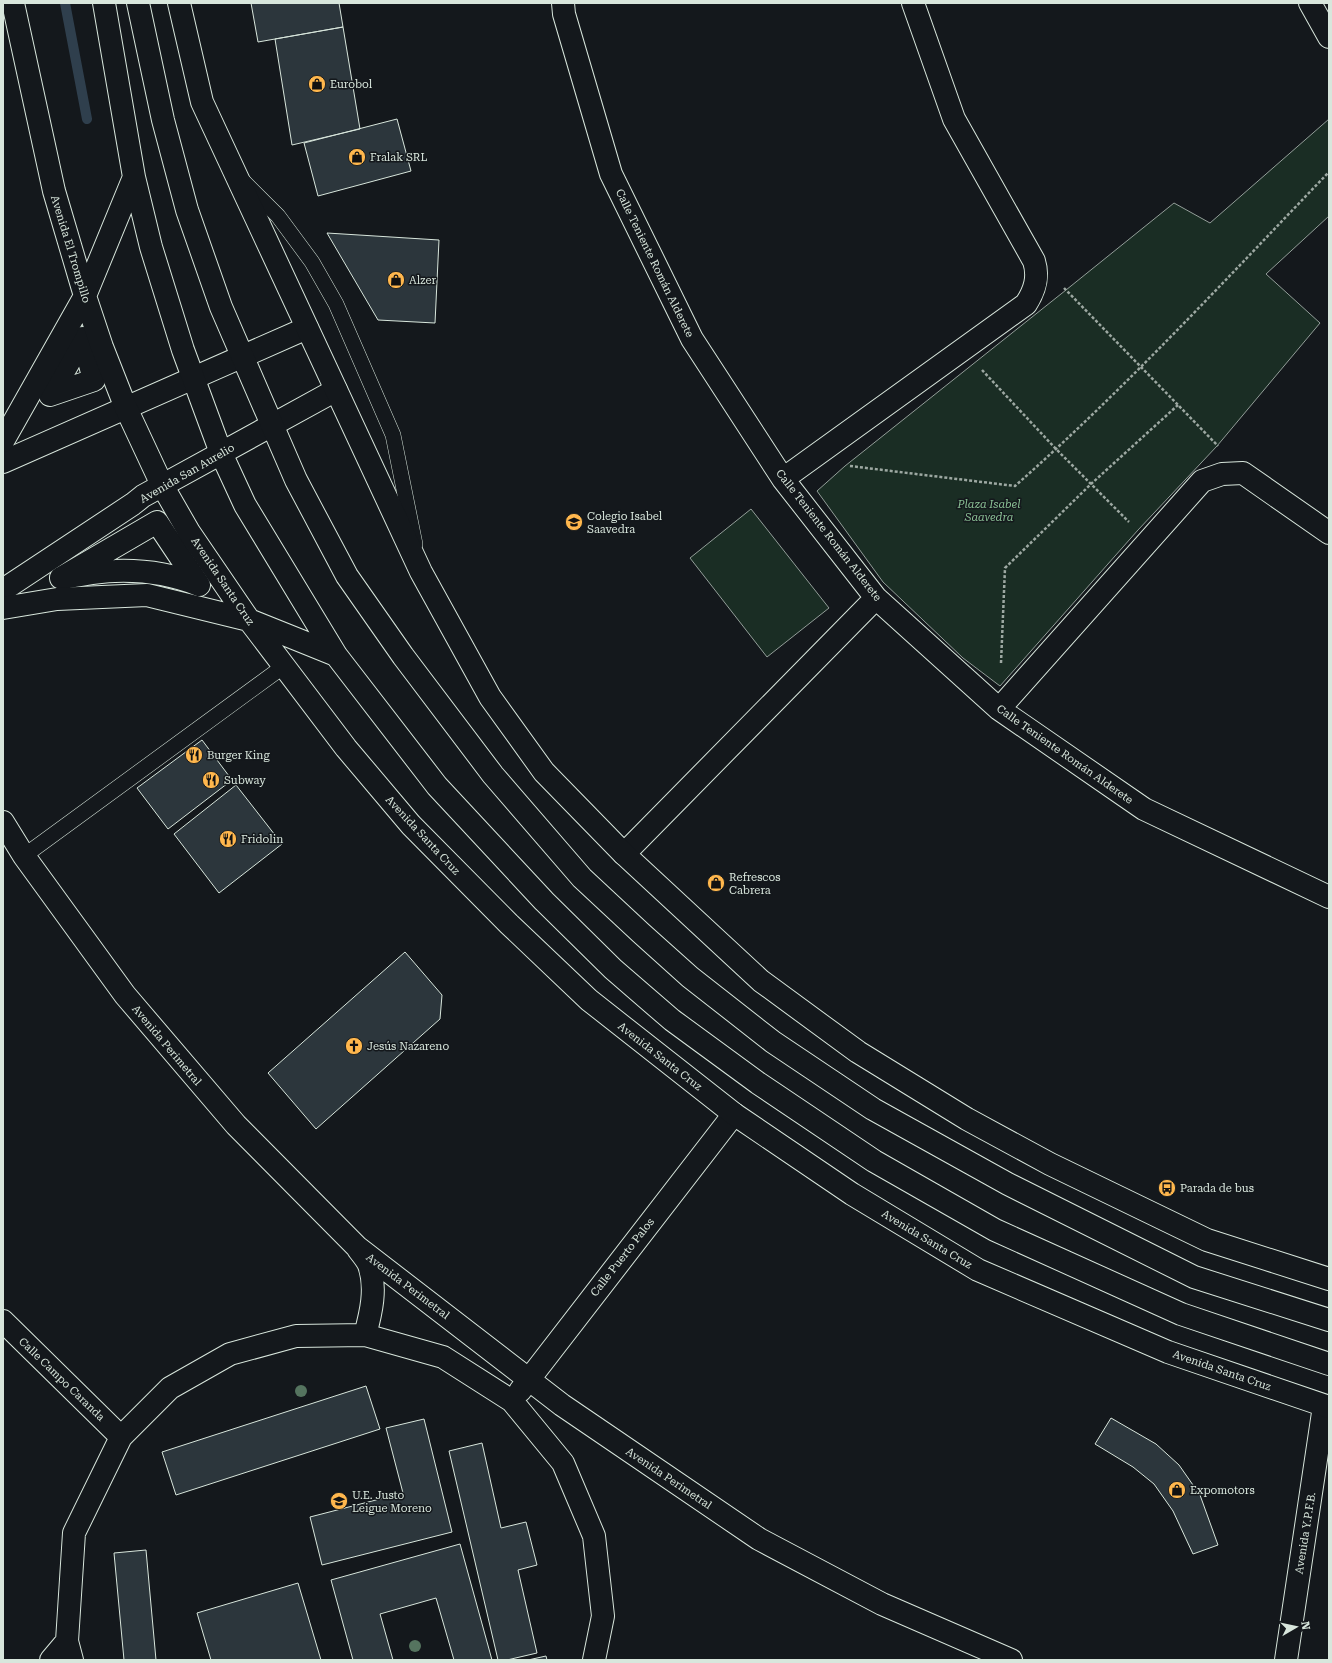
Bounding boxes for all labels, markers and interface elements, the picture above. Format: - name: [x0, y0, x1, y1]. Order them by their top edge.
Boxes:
- shop icon: Eurobol: [307, 74, 327, 94]
- place label: Eurobol: [330, 78, 373, 91]
- shop icon: Fralak SRL: [347, 147, 367, 167]
- place label: Fralak SRL: [370, 151, 427, 164]
- street label: Calle Teniente Román Alderete: [613, 187, 696, 340]
- street label: Avenida El Trompillo: [48, 194, 93, 305]
- shop icon: Alzer: [386, 270, 406, 290]
- place label: Alzer: [409, 274, 436, 287]
- street label: Avenida San Aurelio: [138, 441, 237, 506]
- street label: Calle Teniente Román Alderete: [773, 467, 884, 604]
- park label: Plaza Isabel Saavedra: [957, 498, 1020, 524]
- place label: Colegio Isabel Saavedra: [587, 510, 663, 536]
- school or university icon: Colegio Isabel Saavedra: [564, 512, 584, 532]
- street label: Avenida Santa Cruz: [188, 535, 257, 628]
- street label: Calle Teniente Román Alderete: [994, 702, 1135, 807]
- restaurant icon: Burger King: [184, 745, 204, 765]
- place label: Burger King: [207, 749, 270, 762]
- restaurant icon: Subway: [201, 770, 221, 790]
- place label: Subway: [224, 774, 266, 787]
- street label: Avenida Santa Cruz: [383, 793, 463, 878]
- restaurant icon: Fridolin: [218, 829, 238, 849]
- place label: Fridolin: [241, 833, 283, 846]
- place label: Refrescos Cabrera: [729, 871, 780, 897]
- shop icon: Refrescos Cabrera: [706, 873, 726, 893]
- street label: Avenida Perimetral: [129, 1003, 204, 1089]
- street label: Avenida Santa Cruz: [615, 1020, 704, 1093]
- church icon: Jesús Nazareno: [344, 1036, 364, 1056]
- place label: Jesús Nazareno: [367, 1040, 449, 1053]
- bus stop icon: Parada de bus: [1157, 1178, 1177, 1198]
- place label: Parada de bus: [1180, 1182, 1254, 1195]
- street label: Avenida Santa Cruz: [879, 1207, 974, 1272]
- street label: Calle Puerto Palos: [588, 1216, 657, 1299]
- street label: Avenida Perimetral: [364, 1251, 452, 1322]
- street label: Calle Campo Caranda: [16, 1335, 107, 1424]
- street label: Avenida Santa Cruz: [1171, 1348, 1273, 1393]
- street label: Avenida Perimetral: [623, 1445, 715, 1512]
- shop icon: Expomotors: [1167, 1480, 1187, 1500]
- place label: Expomotors: [1190, 1484, 1255, 1497]
- place label: U.E. Justo Leigue Moreno: [352, 1489, 432, 1515]
- school or university icon: U.E. Justo Leigue Moreno: [329, 1491, 349, 1511]
- street label: Avenida Y.P.F.B.: [1293, 1491, 1318, 1575]
- north arrow: [1276, 1607, 1316, 1647]
- text: N: [1298, 1620, 1313, 1631]

